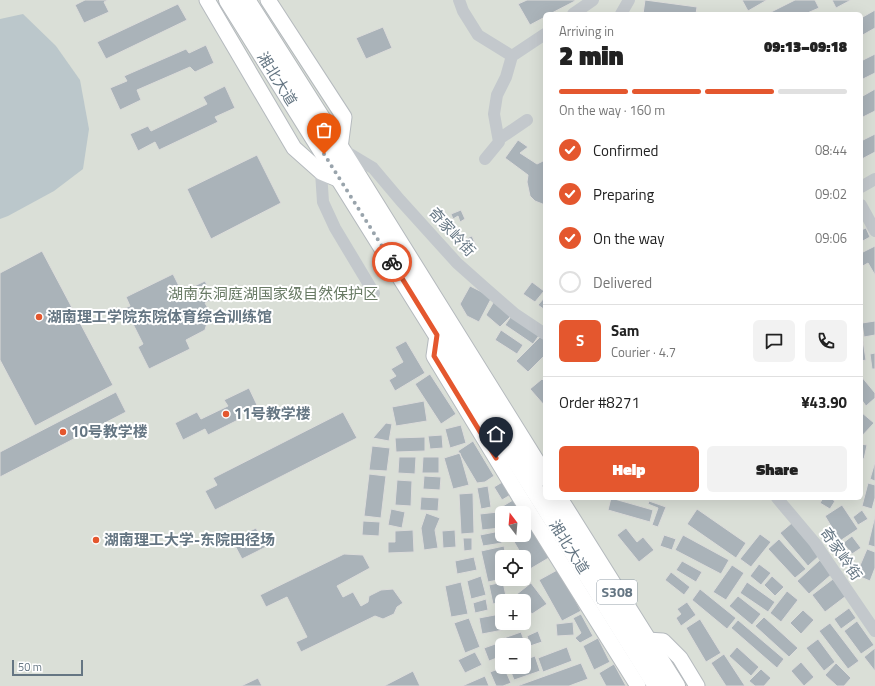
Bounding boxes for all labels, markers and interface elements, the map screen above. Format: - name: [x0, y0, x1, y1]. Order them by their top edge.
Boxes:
- text: Arriving in: [559, 21, 614, 41]
- text: 09:13–09:18: [764, 35, 847, 58]
- text: 2 min: [559, 36, 624, 75]
- street label: 湘北大道: [252, 47, 303, 110]
- text: On the way · 160 m: [559, 100, 665, 120]
- pin: [307, 113, 341, 154]
- icon: bag: [313, 119, 335, 141]
- icon: check: [559, 139, 581, 161]
- text: Confirmed: [593, 139, 658, 162]
- text: 08:44: [815, 140, 847, 160]
- icon: check: [559, 183, 581, 205]
- text: Preparing: [593, 183, 654, 206]
- text: 09:02: [815, 184, 847, 204]
- street label: 奇家岭街: [423, 202, 481, 261]
- icon: check: [559, 227, 581, 249]
- text: On the way: [593, 227, 665, 250]
- text: 09:06: [815, 228, 847, 248]
- courier: [372, 242, 412, 282]
- icon: bike: [381, 251, 403, 273]
- text: Delivered: [593, 271, 652, 294]
- park label: 湖南东洞庭湖国家级自然保护区: [168, 282, 378, 305]
- place label: 湖南理工学院东院体育综合训练馆: [47, 305, 272, 328]
- marker: 湖南理工学院东院体育综合训练馆: [34, 312, 44, 322]
- text: Sam: [611, 319, 639, 342]
- button: chat: [753, 320, 795, 362]
- button: phone: [805, 320, 847, 362]
- text: S: [576, 329, 584, 352]
- text: Courier · 4.7: [611, 342, 676, 362]
- text: Order #8271: [559, 391, 640, 414]
- text: ¥43.90: [801, 391, 847, 414]
- place label: 11号教学楼: [234, 402, 311, 425]
- marker: 11号教学楼: [221, 409, 231, 419]
- pin: [479, 417, 513, 458]
- place label: 10号教学楼: [71, 420, 148, 443]
- icon: home: [485, 423, 507, 445]
- marker: 10号教学楼: [58, 427, 68, 437]
- button: Help: [559, 446, 699, 492]
- button: Share: [707, 446, 847, 492]
- north arrow: [495, 506, 531, 542]
- map controls: [495, 506, 531, 674]
- street label: 湘北大道: [544, 515, 595, 578]
- street label: 奇家岭街: [815, 523, 868, 585]
- place label: 湖南理工大学-东院田径场: [104, 528, 275, 551]
- marker: 湖南理工大学-东院田径场: [91, 535, 101, 545]
- button: locate: [495, 550, 531, 586]
- road number: S308: [597, 580, 637, 604]
- button: +: [495, 594, 531, 630]
- button: −: [495, 638, 531, 674]
- scale bar: [12, 658, 83, 677]
- text: 50 m: [18, 659, 42, 675]

